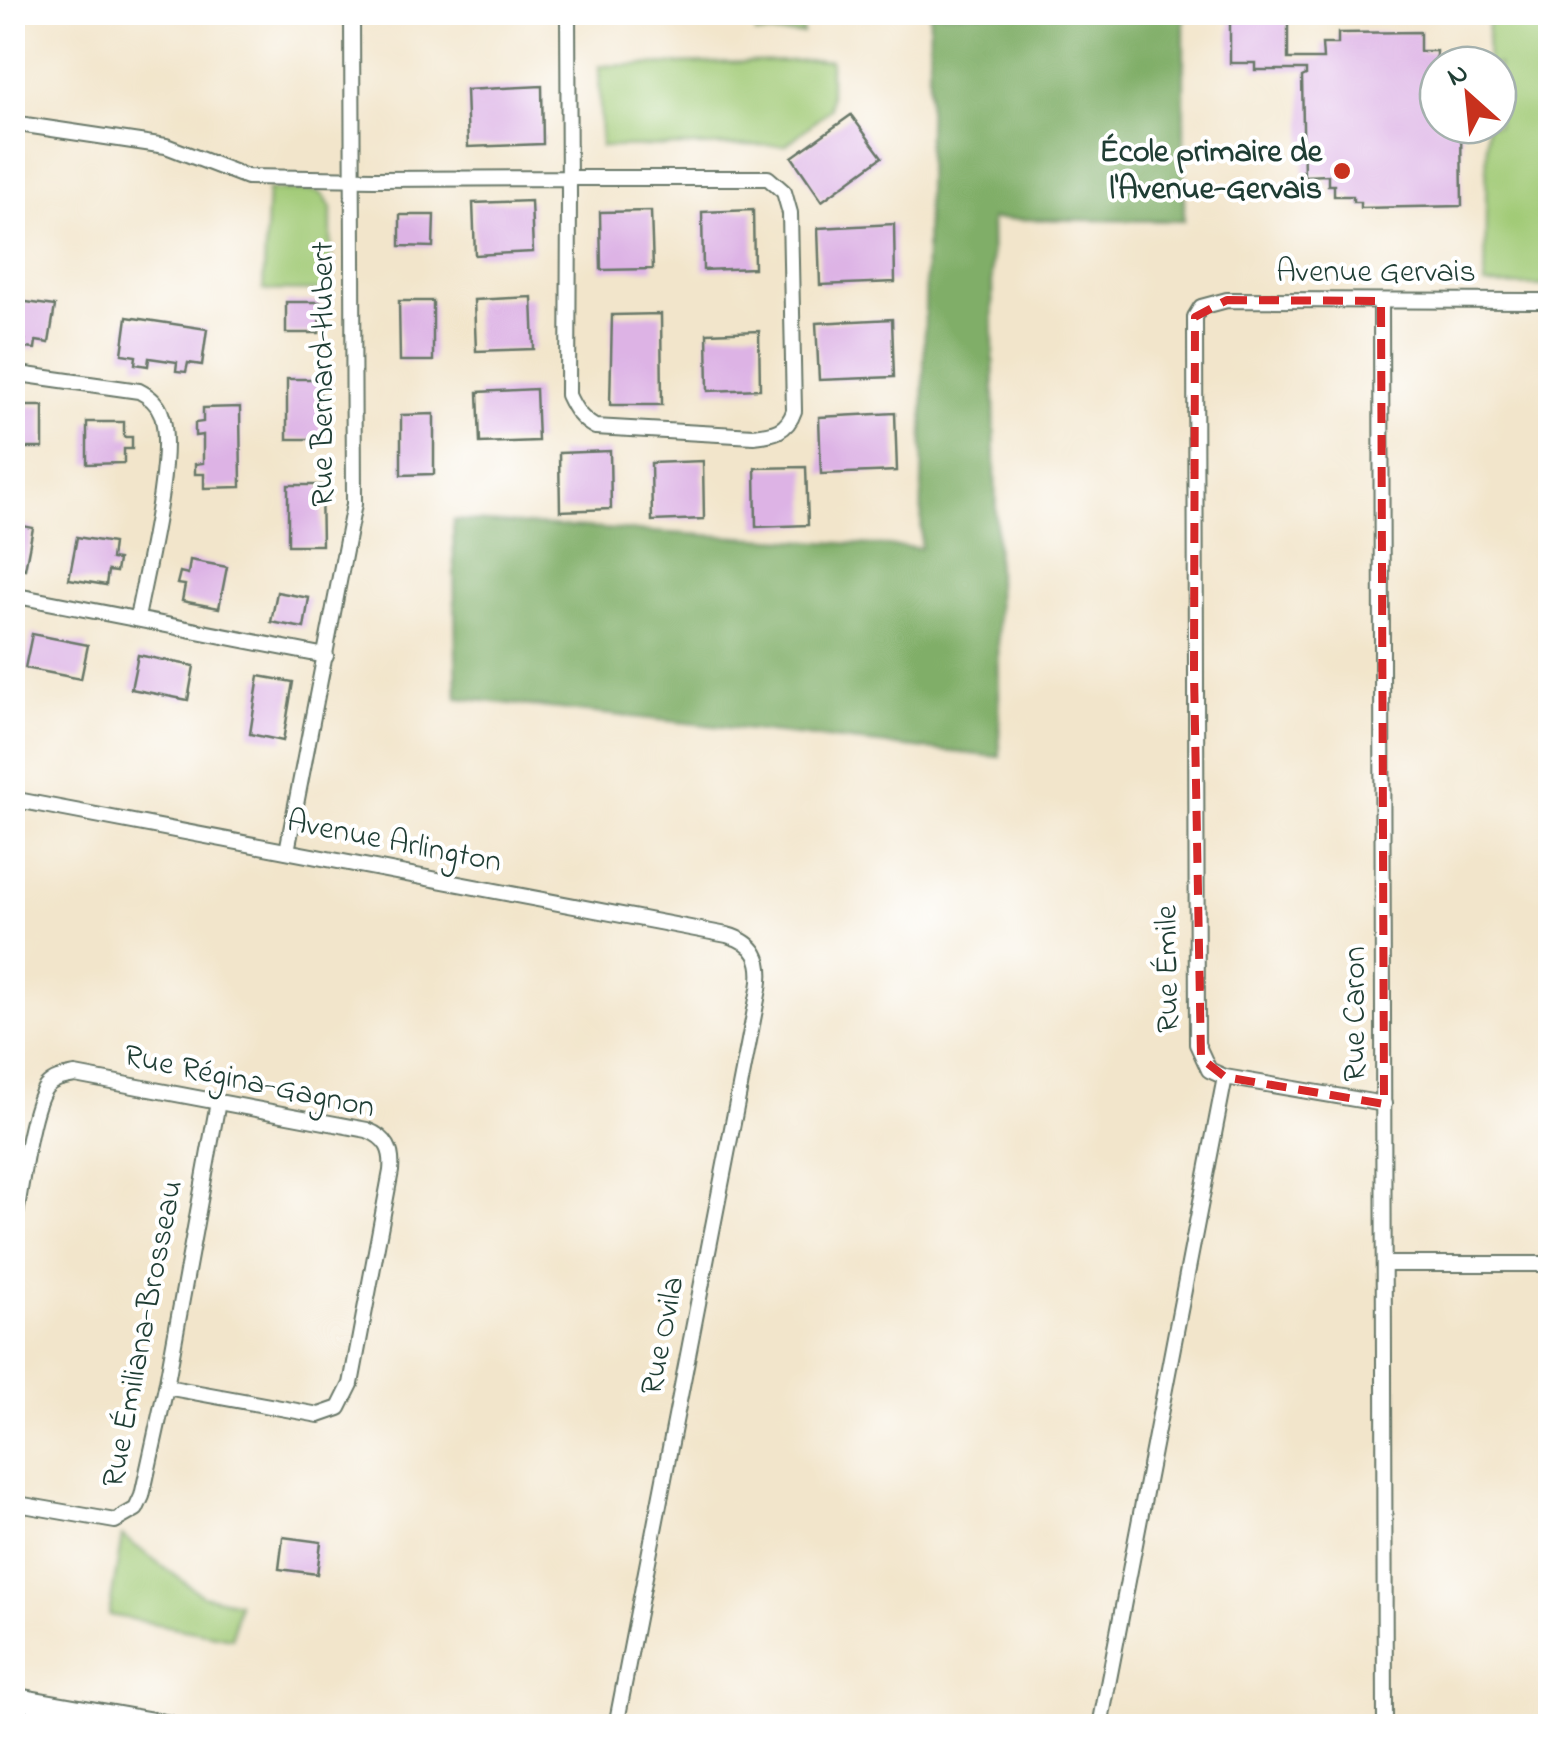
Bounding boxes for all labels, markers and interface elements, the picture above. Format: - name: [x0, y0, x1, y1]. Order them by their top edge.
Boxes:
- north arrow: [1418, 45, 1518, 145]
- text: N: [1441, 53, 1476, 98]
- place label: École primaire de l'Avenue-Gervais: [1099, 130, 1324, 214]
- marker: École primaire de l'Avenue-Gervais: [1331, 160, 1353, 182]
- street label: Rue Bernard-Hubert: [301, 241, 348, 507]
- street label: Avenue Gervais: [1276, 250, 1476, 297]
- street label: Avenue Arlington: [283, 799, 505, 887]
- street label: Rue Émile: [1144, 904, 1194, 1033]
- street label: Rue Caron: [1333, 946, 1380, 1082]
- street label: Rue Régina-Gagnon: [119, 1033, 379, 1133]
- street label: Rue Émiliana-Brosseau: [91, 1176, 197, 1492]
- street label: Rue Ovila: [629, 1273, 699, 1399]

